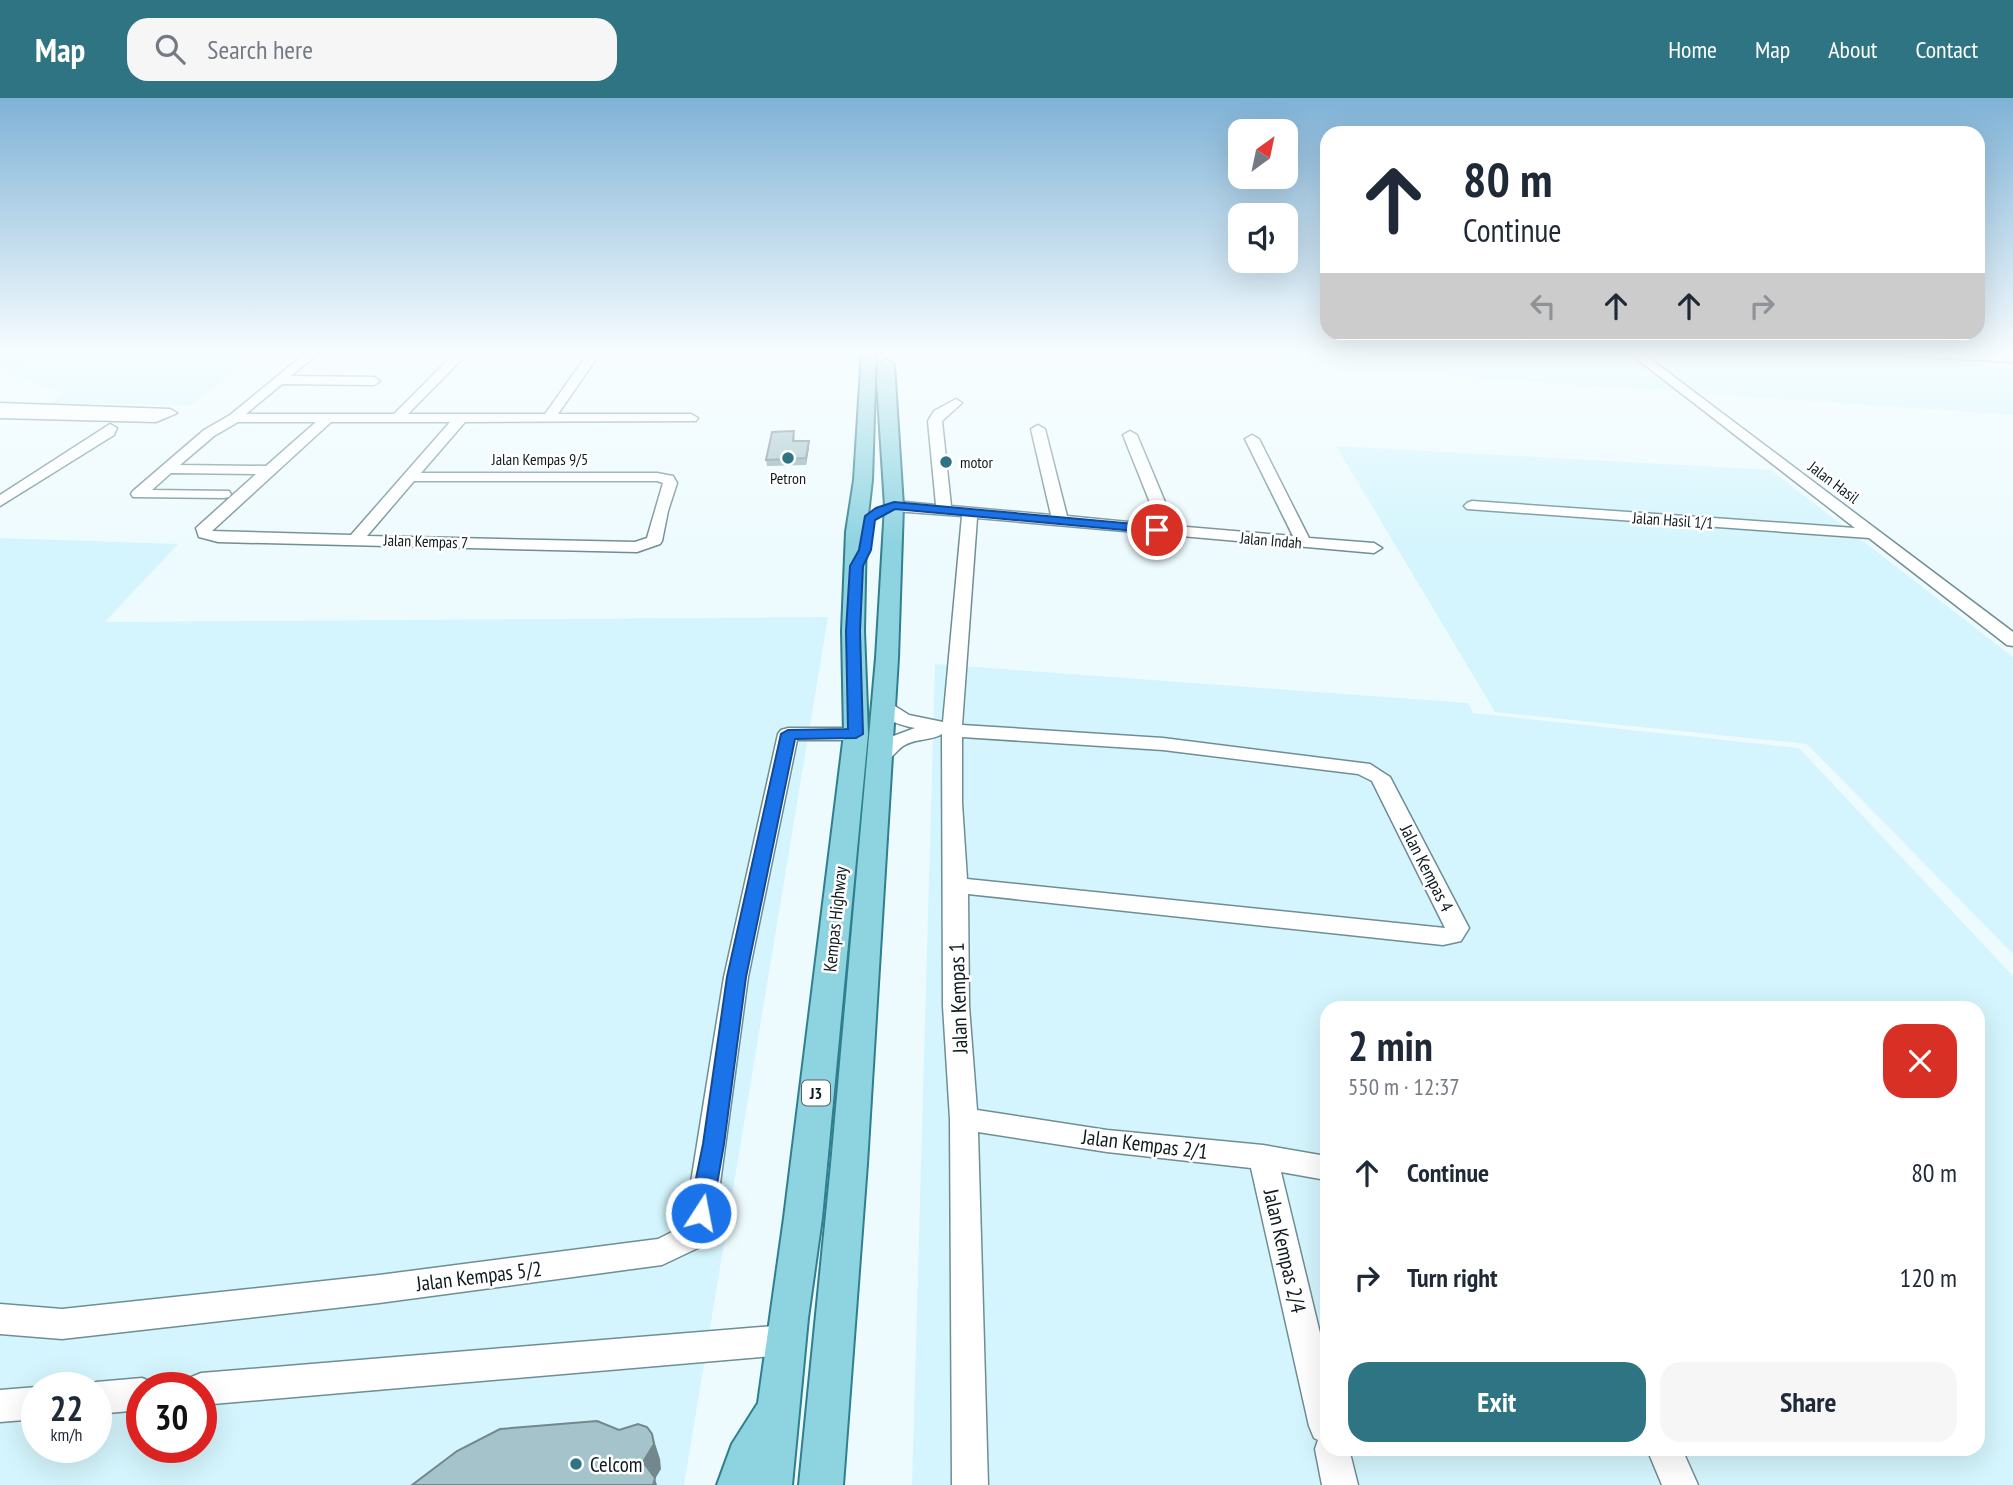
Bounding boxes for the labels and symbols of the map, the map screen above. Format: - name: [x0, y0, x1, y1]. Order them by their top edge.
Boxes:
- north arrow: [1228, 119, 1298, 189]
- street label: Jalan Kempas 9/5: [491, 449, 588, 469]
- marker: Petron: [780, 450, 796, 466]
- place label: motor: [960, 452, 994, 472]
- marker: motor: [938, 454, 954, 470]
- street label: Jalan Hasil: [1804, 456, 1864, 508]
- place label: Petron: [770, 468, 806, 488]
- pin: [1127, 500, 1187, 560]
- street label: Jalan Hasil 1/1: [1631, 507, 1714, 533]
- street label: Jalan Indah: [1238, 527, 1303, 553]
- street label: Jalan Kempas 7: [382, 529, 469, 552]
- street label: Jalan Kempas 4: [1395, 820, 1459, 916]
- street label: Kempas Highway: [818, 865, 852, 973]
- street label: Jalan Kempas 1: [943, 942, 973, 1055]
- road number: J3: [802, 1080, 830, 1105]
- street label: Jalan Kempas 2/1: [1080, 1123, 1209, 1165]
- position arrow: [664, 1176, 738, 1250]
- street label: Jalan Kempas 2/4: [1257, 1185, 1313, 1316]
- street label: Jalan Kempas 5/2: [414, 1255, 543, 1297]
- speed limit sign: 30: [126, 1372, 217, 1463]
- place label: Celcom: [590, 1451, 642, 1478]
- marker: Celcom: [568, 1456, 584, 1472]

